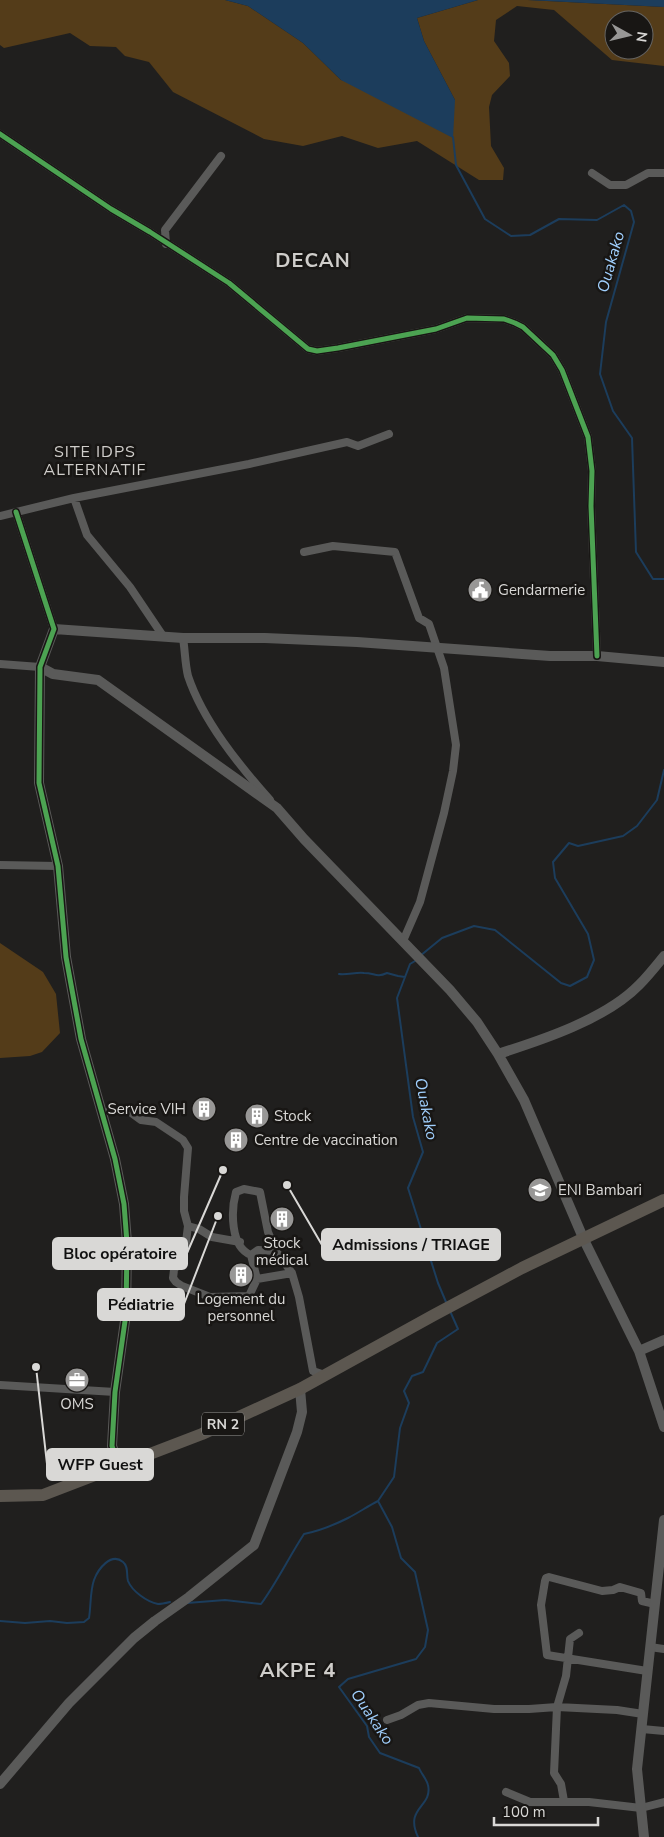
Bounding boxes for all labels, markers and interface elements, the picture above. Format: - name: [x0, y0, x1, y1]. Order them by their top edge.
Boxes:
- north arrow: [604, 10, 654, 60]
- text: N: [631, 30, 652, 43]
- water label: Ouakako: [592, 229, 630, 295]
- district label: DECAN: [275, 247, 351, 274]
- district label: SITE IDPS ALTERNATIF: [44, 441, 146, 481]
- public building icon: Gendarmerie: [467, 577, 493, 603]
- place label: Gendarmerie: [498, 580, 585, 600]
- water label: Ouakako: [409, 1076, 443, 1142]
- building icon: Service VIH: [191, 1096, 217, 1122]
- place label: Service VIH: [108, 1099, 186, 1119]
- building icon: Stock: [244, 1103, 270, 1129]
- place label: Stock: [274, 1106, 312, 1126]
- building icon: Centre de vaccination: [223, 1127, 249, 1153]
- place label: Centre de vaccination: [254, 1130, 398, 1150]
- school or university icon: ENI Bambari: [527, 1177, 553, 1203]
- place label: ENI Bambari: [558, 1180, 642, 1200]
- building icon: Stock médical: [269, 1206, 295, 1232]
- callout: Admissions / TRIAGE: [322, 1229, 500, 1260]
- place label: Stock médical: [256, 1233, 309, 1270]
- text: Admissions / TRIAGE: [332, 1234, 490, 1256]
- callout: Bloc opératoire: [53, 1238, 187, 1269]
- text: Bloc opératoire: [63, 1243, 177, 1265]
- building icon: Logement du personnel: [228, 1262, 254, 1288]
- callout: Pédiatrie: [98, 1289, 184, 1320]
- place label: Logement du personnel: [197, 1289, 285, 1326]
- text: Pédiatrie: [108, 1294, 174, 1316]
- office icon: OMS: [64, 1367, 90, 1393]
- place label: OMS: [60, 1394, 94, 1414]
- road number: RN 2: [202, 1412, 244, 1436]
- callout: WFP Guest: [47, 1449, 153, 1480]
- text: WFP Guest: [57, 1454, 143, 1476]
- district label: AKPE 4: [260, 1657, 336, 1684]
- water label: Ouakako: [345, 1685, 399, 1749]
- scale bar: [494, 1794, 598, 1826]
- text: 100 m: [502, 1802, 546, 1822]

